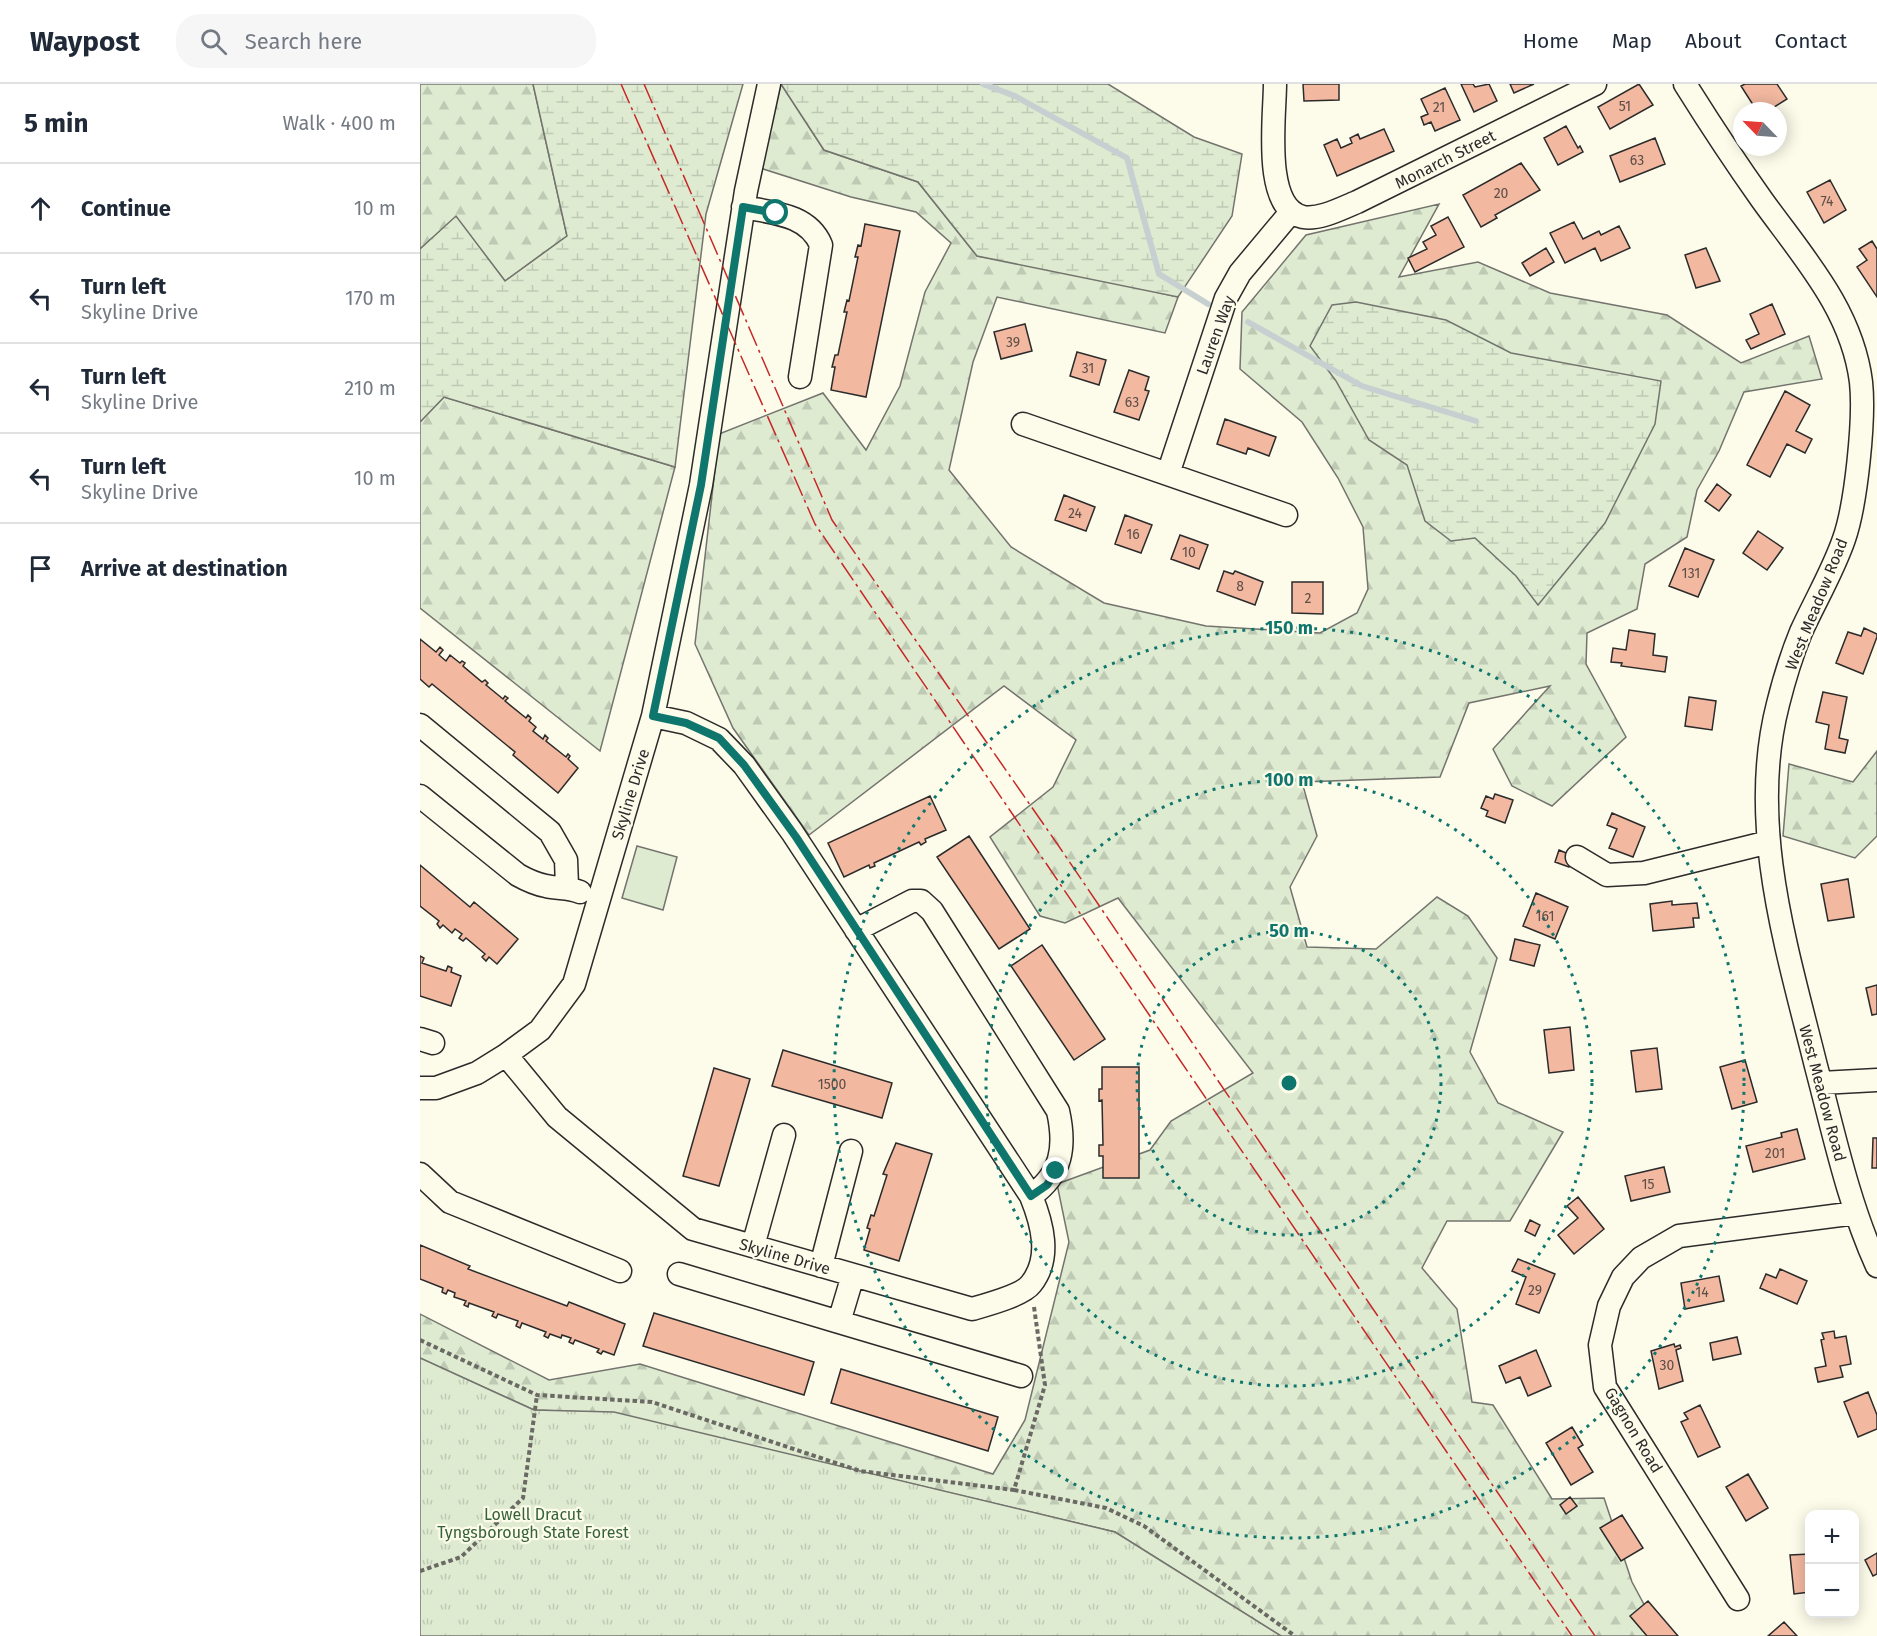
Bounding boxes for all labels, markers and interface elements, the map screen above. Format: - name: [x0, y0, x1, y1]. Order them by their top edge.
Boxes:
- search box: [176, 14, 596, 68]
- text: Waypost: [30, 25, 140, 58]
- icon: search: [197, 25, 230, 58]
- text: Search here: [245, 28, 362, 55]
- text: Home: [1523, 28, 1579, 54]
- text: Map: [1612, 28, 1652, 54]
- text: About: [1685, 28, 1742, 54]
- text: Contact: [1775, 28, 1847, 54]
- house number: 51: [1619, 98, 1631, 115]
- house number: 21: [1433, 99, 1445, 116]
- north arrow: [1733, 102, 1787, 156]
- text: 5 min: [24, 108, 88, 139]
- text: Walk · 400 m: [283, 111, 396, 135]
- street label: Monarch Street: [1392, 126, 1499, 193]
- house number: 63: [1630, 152, 1644, 169]
- house number: 20: [1494, 185, 1509, 202]
- icon: ahead: [24, 192, 57, 225]
- house number: 74: [1820, 193, 1834, 210]
- text: Continue: [81, 195, 171, 222]
- text: 10 m: [354, 196, 396, 220]
- route start: [762, 199, 788, 225]
- text: Turn left: [81, 273, 166, 300]
- icon: left: [24, 282, 57, 315]
- text: 170 m: [345, 286, 396, 310]
- street label: Lauren Way: [1192, 293, 1239, 377]
- text: Skyline Drive: [81, 300, 198, 324]
- house number: 39: [1006, 334, 1020, 351]
- house number: 31: [1082, 360, 1094, 377]
- text: Turn left: [81, 363, 166, 390]
- icon: left: [24, 372, 57, 405]
- text: 210 m: [344, 376, 396, 400]
- text: Skyline Drive: [81, 390, 198, 414]
- house number: 63: [1125, 394, 1139, 411]
- text: Turn left: [81, 453, 166, 480]
- icon: left: [24, 462, 57, 495]
- text: 10 m: [354, 466, 396, 490]
- text: Skyline Drive: [81, 480, 198, 504]
- house number: 24: [1068, 505, 1083, 522]
- house number: 16: [1126, 526, 1140, 543]
- street label: West Meadow Road: [1781, 535, 1852, 673]
- house number: 10: [1182, 544, 1196, 561]
- icon: arrive: [24, 552, 57, 585]
- text: Arrive at destination: [81, 555, 288, 582]
- house number: 131: [1682, 565, 1700, 582]
- house number: 8: [1236, 578, 1244, 595]
- house number: 2: [1305, 590, 1312, 607]
- text: 150 m: [1265, 617, 1313, 639]
- street label: Skyline Drive: [608, 746, 653, 842]
- text: 100 m: [1265, 769, 1313, 791]
- house number: 161: [1536, 908, 1554, 925]
- text: 50 m: [1269, 920, 1309, 942]
- street label: West Meadow Road: [1795, 1023, 1850, 1163]
- centre of rings: [1279, 1073, 1299, 1093]
- house number: 1500: [818, 1076, 847, 1093]
- house number: 201: [1765, 1145, 1785, 1162]
- route end: [1042, 1157, 1068, 1183]
- house number: 15: [1641, 1176, 1655, 1193]
- street label: Skyline Drive: [737, 1234, 833, 1279]
- house number: 29: [1528, 1282, 1542, 1299]
- house number: 14: [1695, 1284, 1709, 1301]
- house number: 30: [1660, 1357, 1675, 1374]
- street label: Gagnon Road: [1601, 1384, 1666, 1476]
- park label: Lowell Dracut Tyngsborough State Forest: [437, 1505, 629, 1542]
- map controls: [1805, 1510, 1859, 1618]
- button: +: [1805, 1510, 1859, 1564]
- button: −: [1805, 1564, 1859, 1618]

